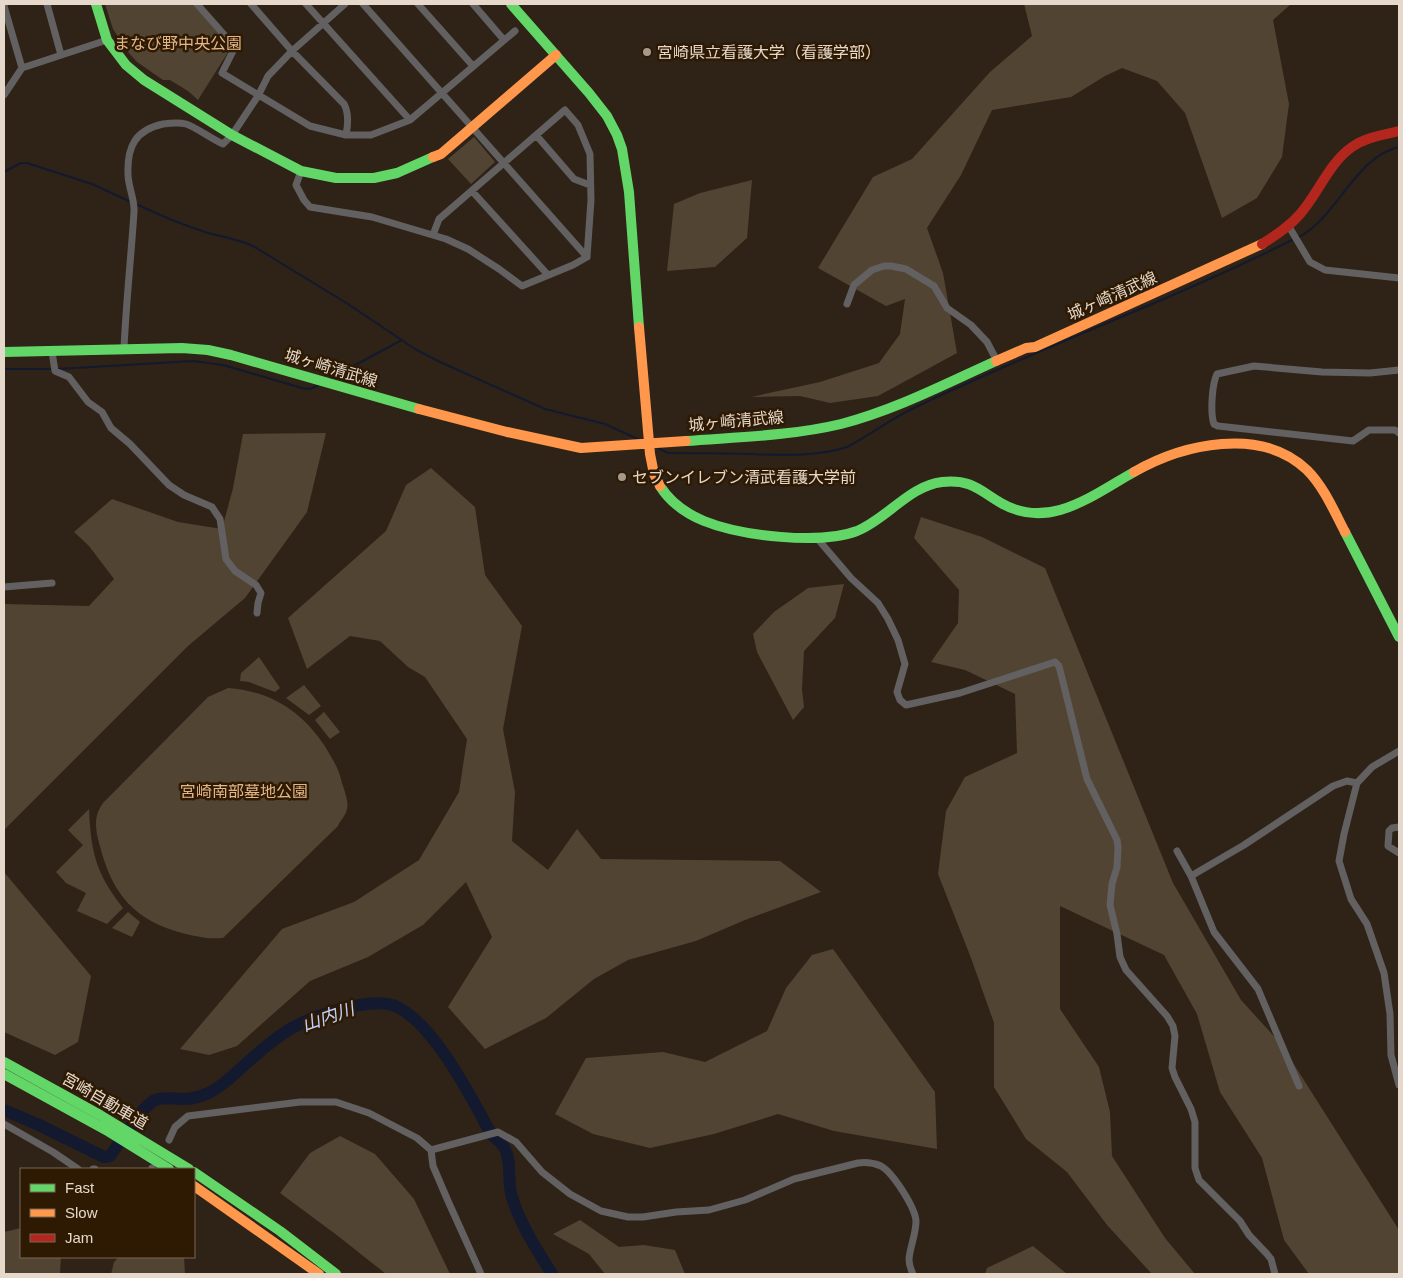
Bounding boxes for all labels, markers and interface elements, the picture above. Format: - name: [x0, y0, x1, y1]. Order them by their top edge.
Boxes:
- park label: まなび野中央公園: [114, 35, 242, 52]
- place label: 宮崎県立看護大学（看護学部）: [657, 44, 881, 61]
- marker: 宮崎県立看護大学（看護学部）: [641, 46, 653, 58]
- street label: 城ヶ崎清武線: [1065, 269, 1159, 323]
- street label: 城ヶ崎清武線: [283, 346, 379, 390]
- street label: 城ヶ崎清武線: [687, 408, 785, 434]
- place label: セブンイレブン清武看護大学前: [632, 469, 856, 486]
- marker: セブンイレブン清武看護大学前: [616, 471, 628, 483]
- park label: 宮崎南部墓地公園: [180, 783, 308, 800]
- water label: 山内川: [299, 998, 359, 1035]
- street label: 宮崎自動車道: [59, 1070, 151, 1132]
- legend: [20, 1168, 195, 1258]
- text: Fast: [65, 1179, 95, 1196]
- text: Slow: [65, 1204, 98, 1221]
- text: Jam: [65, 1229, 93, 1246]

